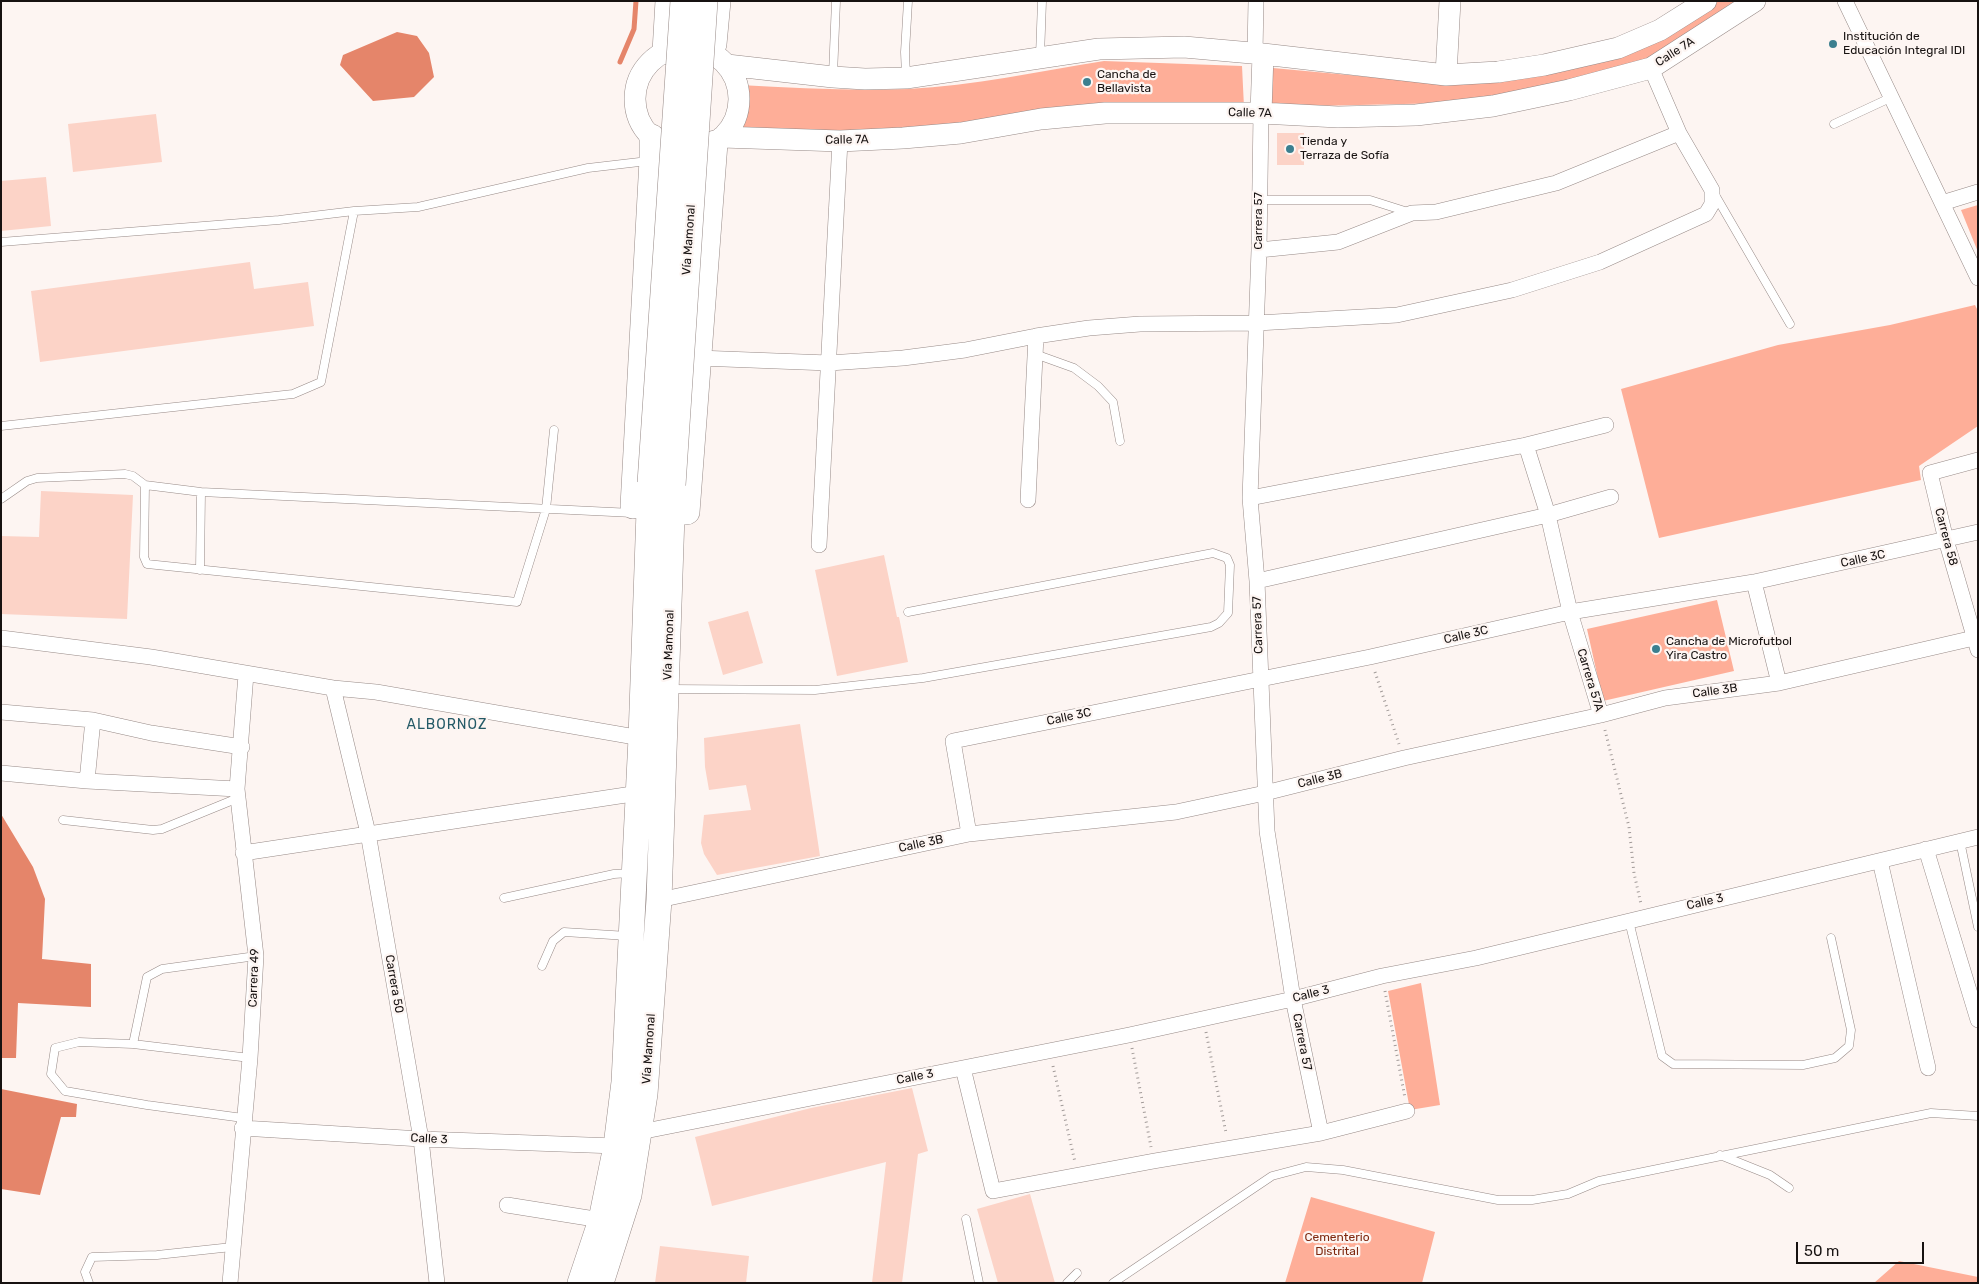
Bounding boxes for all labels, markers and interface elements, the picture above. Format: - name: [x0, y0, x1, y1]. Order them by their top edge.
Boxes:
- place label: Institución de Educación Integral IDI: [1843, 30, 1965, 58]
- street label: Calle 7A: [1653, 34, 1697, 70]
- marker: Institución de Educación Integral IDI: [1827, 38, 1839, 50]
- place label: Cancha de Bellavista: [1097, 68, 1156, 96]
- marker: Cancha de Bellavista: [1081, 76, 1093, 88]
- street label: Calle 7A: [1228, 105, 1272, 121]
- street label: Calle 7A: [825, 132, 869, 148]
- place label: Tienda y Terraza de Sofía: [1300, 135, 1389, 163]
- marker: Tienda y Terraza de Sofía: [1284, 143, 1296, 155]
- street label: Carrera 57: [1252, 192, 1266, 250]
- street label: Vía Mamonal: [679, 204, 699, 276]
- street label: Carrera 58: [1931, 507, 1961, 567]
- street label: Calle 3C: [1839, 547, 1887, 571]
- street label: Carrera 57: [1250, 596, 1266, 654]
- street label: Vía Mamonal: [661, 609, 677, 681]
- street label: Calle 3C: [1442, 623, 1490, 647]
- place label: Cancha de Microfutbol Yira Castro: [1666, 635, 1792, 663]
- marker: Cancha de Microfutbol Yira Castro: [1650, 643, 1662, 655]
- street label: Carrera 57A: [1574, 647, 1606, 713]
- street label: Calle 3B: [1692, 681, 1738, 701]
- street label: Calle 3C: [1045, 705, 1093, 729]
- district label: ALBORNOZ: [406, 717, 488, 733]
- street label: Calle 3B: [1296, 767, 1344, 791]
- street label: Calle 3B: [897, 832, 945, 856]
- street label: Calle 3: [1685, 891, 1725, 913]
- street label: Carrera 49: [246, 948, 262, 1008]
- street label: Carrera 50: [382, 954, 406, 1014]
- street label: Calle 3: [1291, 982, 1331, 1006]
- street label: Carrera 57: [1289, 1012, 1315, 1072]
- street label: Vía Mamonal: [639, 1013, 659, 1085]
- street label: Calle 3: [895, 1066, 935, 1088]
- street label: Calle 3: [410, 1131, 448, 1147]
- park label: Cementerio Distrital: [1304, 1231, 1370, 1259]
- scale bar: [1799, 1232, 1926, 1264]
- text: 50 m: [1804, 1242, 1839, 1260]

